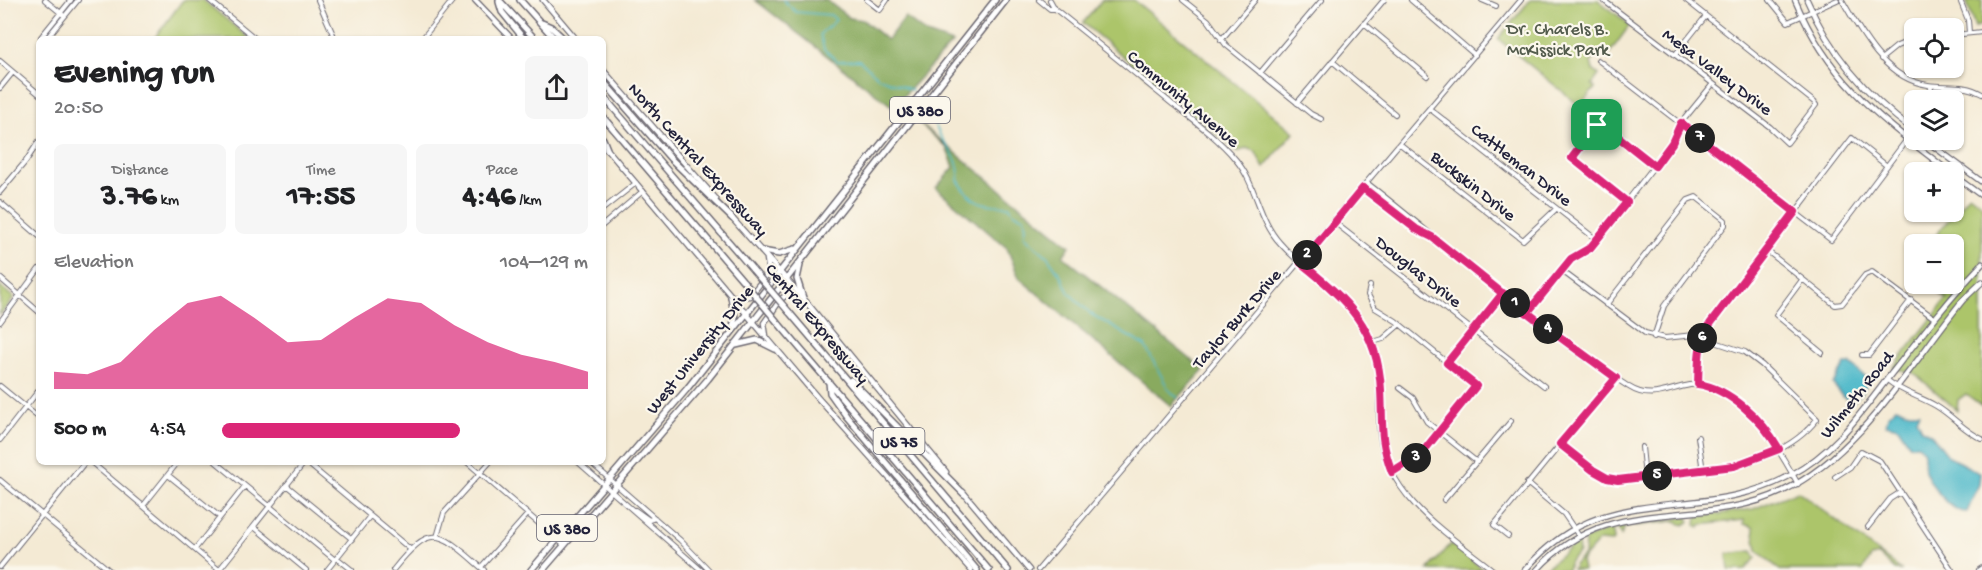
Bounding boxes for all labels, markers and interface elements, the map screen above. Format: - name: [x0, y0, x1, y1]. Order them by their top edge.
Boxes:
- map controls: [1904, 18, 1964, 294]
- button: locate: [1904, 18, 1964, 78]
- park label: Dr. Charels B. McKissick Park: [1506, 20, 1611, 62]
- street label: Mesa Valley Drive: [1657, 25, 1776, 122]
- street label: Community Avenue: [1122, 47, 1243, 153]
- text: Evening run: [54, 56, 214, 94]
- button: share: [525, 56, 588, 119]
- street label: North Central Expressway: [623, 80, 772, 242]
- button: layers: [1904, 90, 1964, 150]
- road number: US 380: [890, 97, 950, 123]
- text: 20:50: [54, 98, 103, 121]
- pin: [1571, 99, 1622, 150]
- icon: arrive: [1580, 108, 1613, 141]
- street label: Cattleman Drive: [1466, 120, 1576, 212]
- pin: 7: [1685, 123, 1715, 153]
- text: 7: [1696, 128, 1704, 147]
- street label: Buckskin Drive: [1425, 147, 1520, 227]
- text: Distance: [112, 162, 168, 181]
- text: Time: [306, 162, 336, 181]
- text: Pace: [486, 162, 518, 181]
- button: +: [1904, 162, 1964, 222]
- text: 3.76: [101, 181, 157, 216]
- text: 17:55: [287, 181, 355, 216]
- text: 4:46: [462, 181, 515, 216]
- text: km: [157, 192, 179, 211]
- text: /km: [515, 192, 542, 211]
- street label: Douglas Drive: [1369, 232, 1465, 314]
- button: −: [1904, 234, 1964, 294]
- pin: 2: [1292, 240, 1322, 270]
- text: 2: [1303, 245, 1311, 264]
- text: Elevation: [54, 252, 134, 275]
- text: 104–129 m: [500, 252, 588, 275]
- street label: Central Expressway: [760, 260, 873, 389]
- street label: Taylor Burk Drive: [1188, 265, 1287, 375]
- street label: West University Drive: [643, 281, 760, 419]
- pin: 1: [1500, 288, 1530, 318]
- text: 1: [1512, 293, 1518, 312]
- pin: 4: [1533, 314, 1563, 344]
- text: 4: [1544, 319, 1552, 338]
- pin: 6: [1687, 323, 1717, 353]
- text: 6: [1698, 328, 1706, 347]
- street label: Wilmeth Road: [1816, 347, 1900, 443]
- text: 500 m: [54, 419, 106, 442]
- text: 4:54: [150, 419, 186, 442]
- road number: US 75: [874, 428, 924, 454]
- pin: 3: [1401, 443, 1431, 473]
- text: 3: [1412, 448, 1420, 467]
- pin: 5: [1642, 461, 1672, 491]
- text: 5: [1653, 466, 1661, 485]
- road number: US 380: [537, 515, 597, 541]

